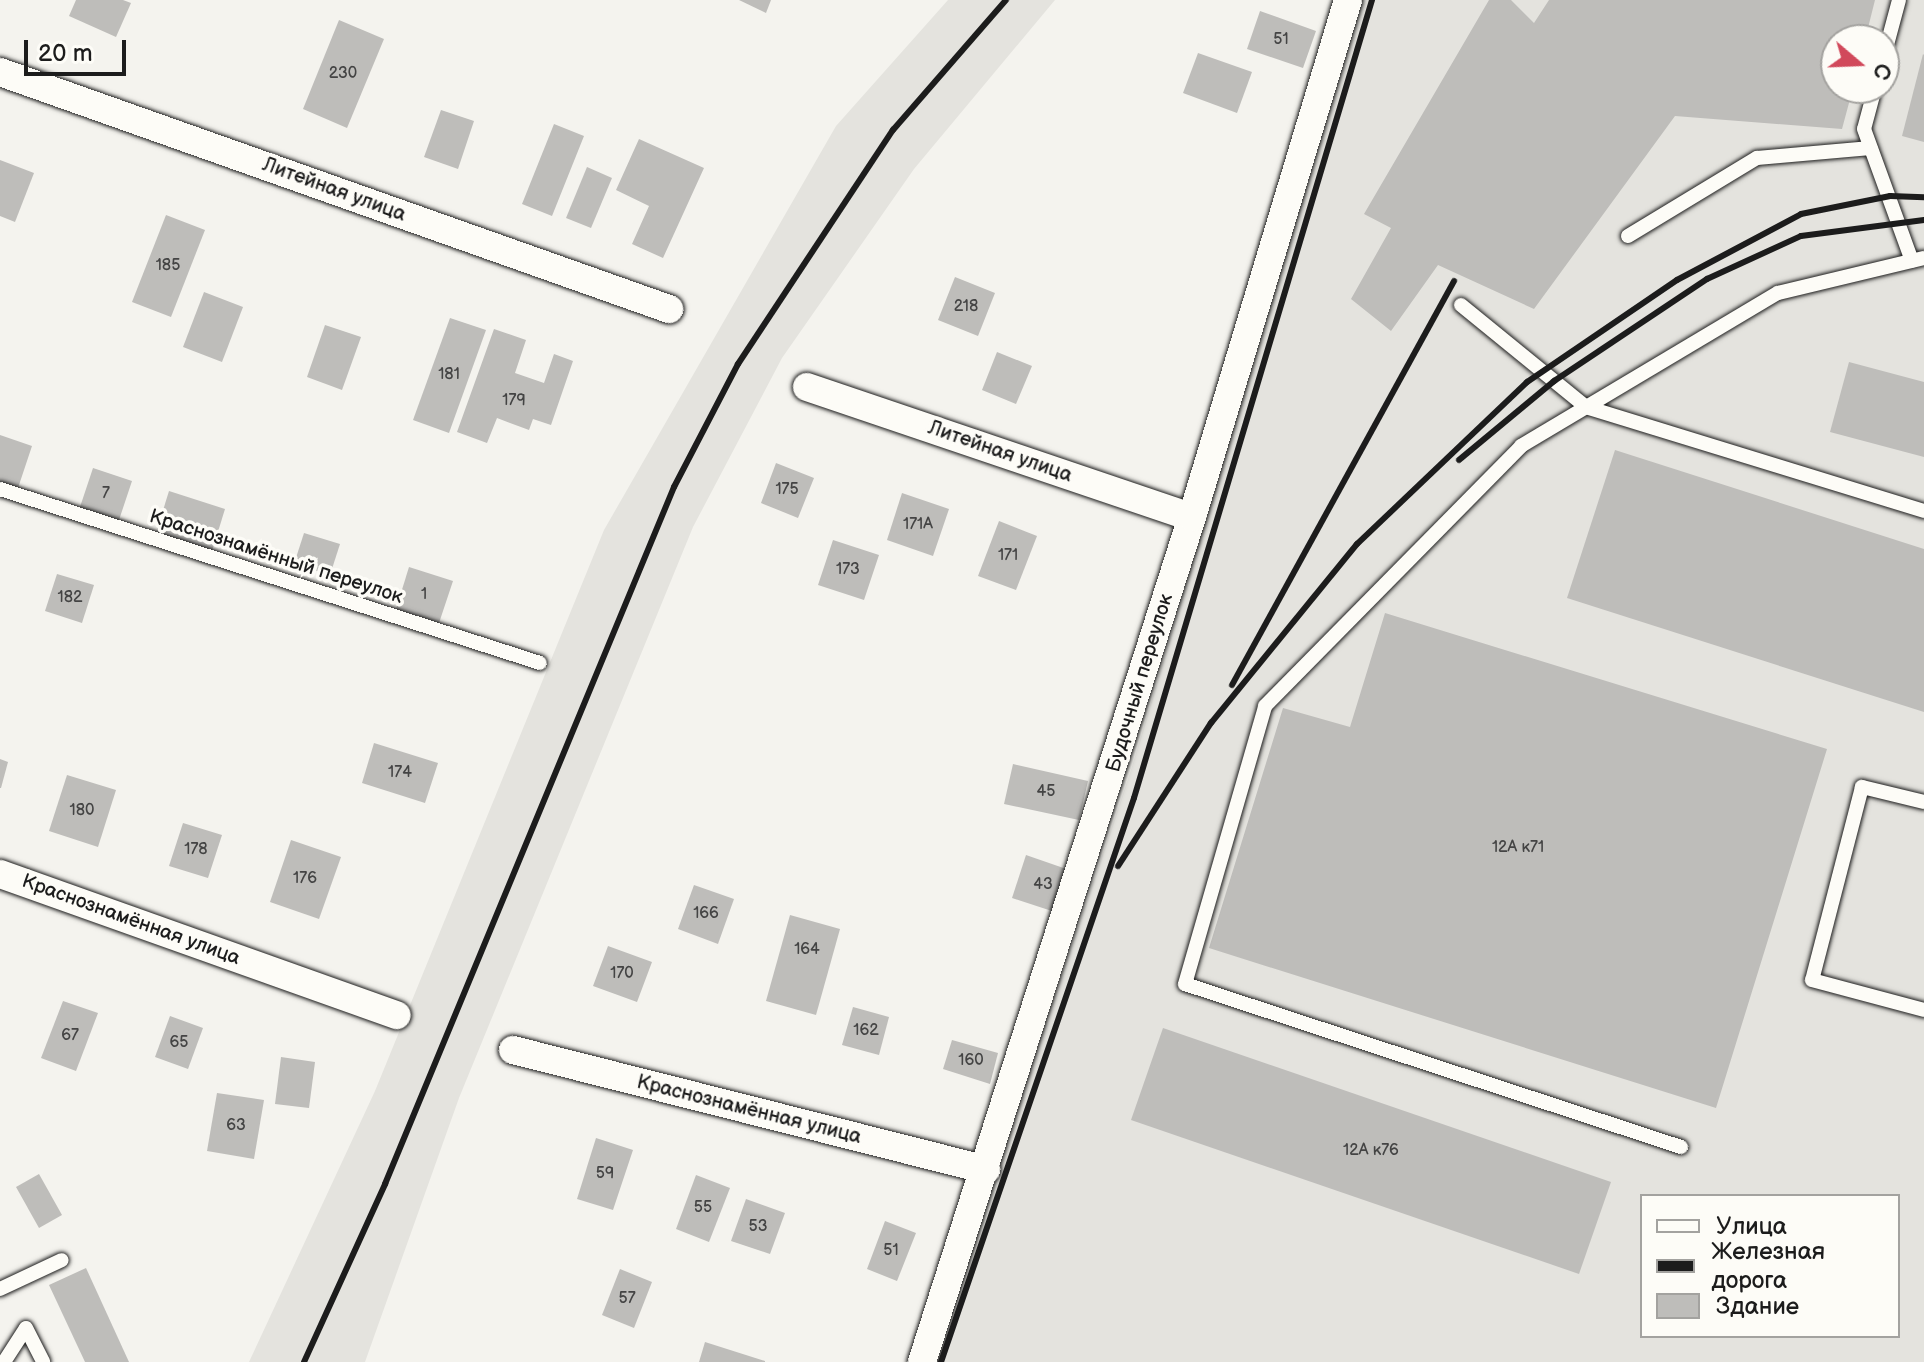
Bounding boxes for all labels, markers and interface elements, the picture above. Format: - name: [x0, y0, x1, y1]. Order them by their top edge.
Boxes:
- scale bar: [28, 24, 130, 74]
- north arrow: [1820, 24, 1900, 104]
- house number: 51: [1273, 30, 1289, 50]
- text: 20 m: [38, 39, 93, 68]
- text: С: [1866, 60, 1897, 83]
- house number: 230: [329, 64, 357, 84]
- street label: Литейная улица: [259, 153, 409, 227]
- house number: 185: [156, 256, 180, 276]
- house number: 218: [954, 297, 978, 317]
- house number: 181: [438, 365, 460, 385]
- house number: 179: [502, 391, 526, 411]
- street label: Литейная улица: [925, 416, 1075, 488]
- house number: 175: [775, 480, 799, 500]
- house number: 7: [102, 484, 110, 504]
- street label: Краснознамённый переулок: [146, 505, 406, 609]
- house number: 171А: [903, 515, 933, 535]
- house number: 171: [998, 546, 1018, 566]
- house number: 173: [836, 560, 860, 580]
- house number: 1: [421, 585, 427, 605]
- house number: 182: [58, 588, 82, 608]
- street label: Будочный переулок: [1101, 591, 1179, 775]
- house number: 174: [388, 763, 412, 783]
- house number: 45: [1037, 782, 1055, 802]
- house number: 180: [70, 801, 94, 821]
- house number: 12А к71: [1492, 838, 1544, 858]
- house number: 178: [184, 840, 208, 860]
- street label: Краснознамённая улица: [19, 869, 243, 971]
- house number: 176: [293, 869, 317, 889]
- house number: 43: [1033, 875, 1053, 895]
- house number: 166: [693, 904, 719, 924]
- house number: 164: [794, 940, 820, 960]
- house number: 170: [610, 964, 634, 984]
- house number: 162: [853, 1021, 879, 1041]
- house number: 67: [61, 1026, 79, 1046]
- house number: 65: [170, 1033, 188, 1053]
- house number: 160: [958, 1051, 984, 1071]
- street label: Краснознамённая улица: [634, 1070, 864, 1150]
- house number: 63: [226, 1116, 246, 1136]
- house number: 12А к76: [1343, 1141, 1399, 1161]
- house number: 59: [596, 1164, 614, 1184]
- legend: [1640, 1194, 1900, 1338]
- house number: 55: [694, 1198, 712, 1218]
- text: Улица: [1716, 1212, 1787, 1241]
- house number: 53: [748, 1217, 768, 1237]
- text: Железная дорога: [1711, 1237, 1825, 1295]
- house number: 51: [883, 1241, 899, 1261]
- house number: 57: [618, 1289, 636, 1309]
- text: Здание: [1716, 1292, 1799, 1321]

